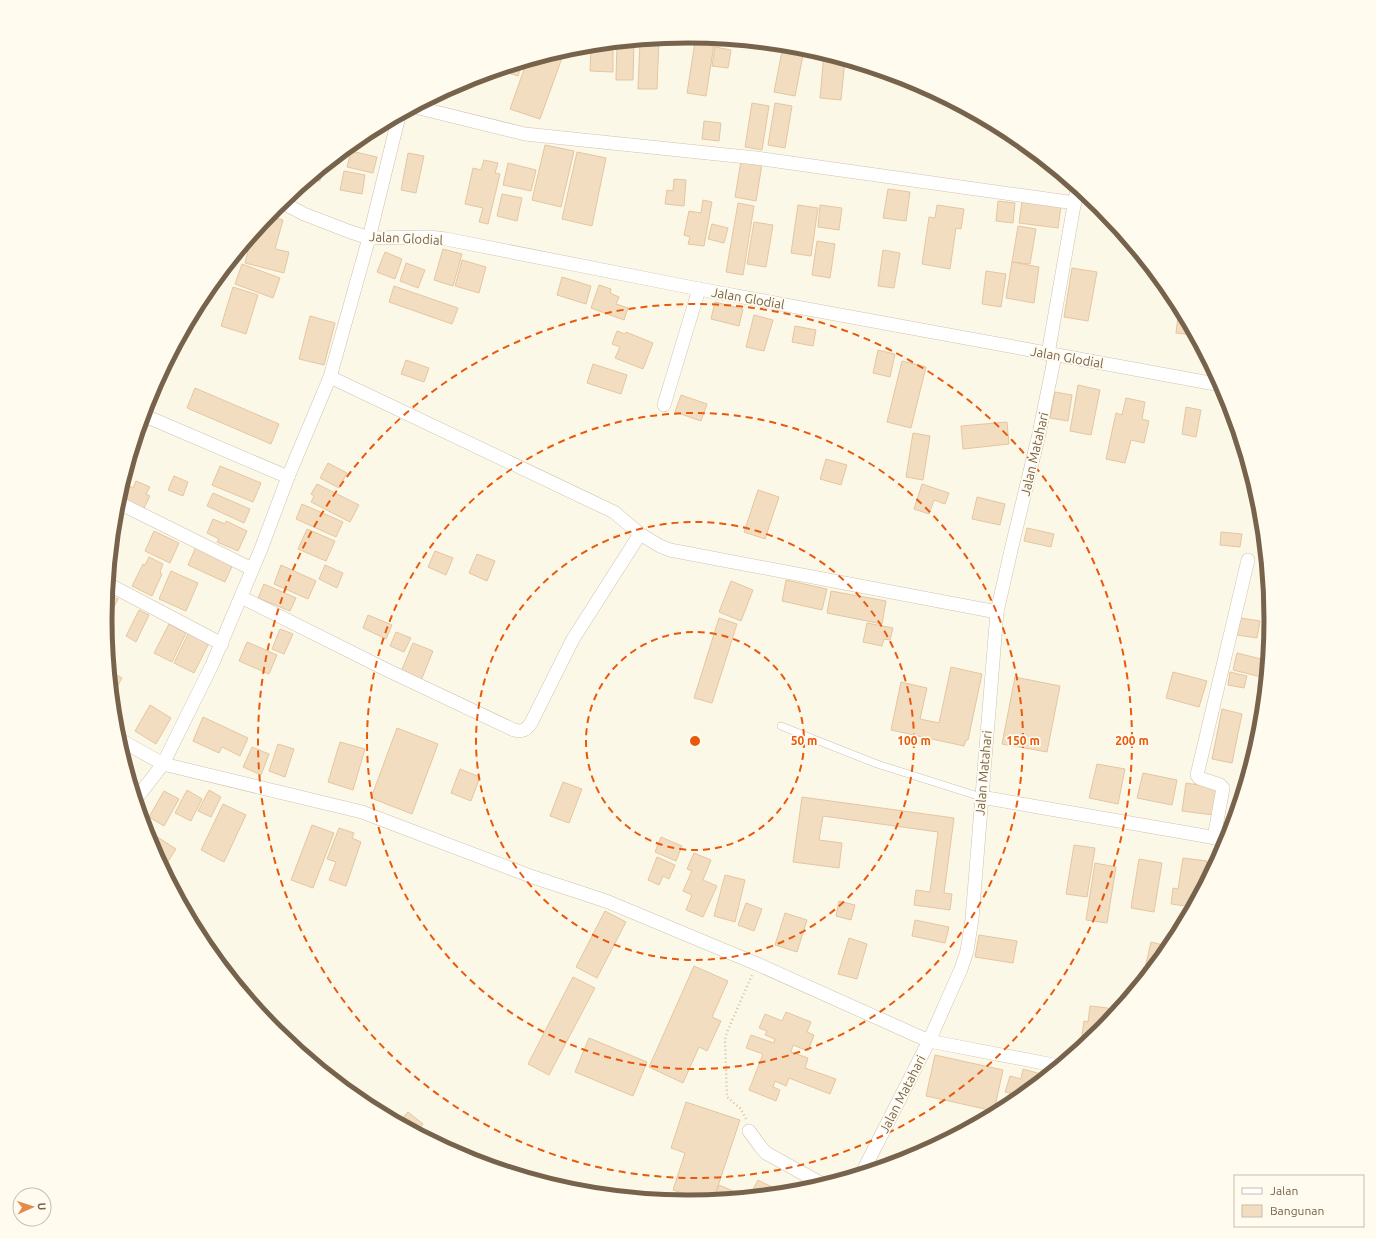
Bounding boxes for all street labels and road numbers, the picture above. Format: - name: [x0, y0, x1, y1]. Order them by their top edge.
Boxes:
- street label: Jalan Glodial: [369, 229, 444, 247]
- street label: Jalan Glodial: [710, 285, 786, 311]
- street label: Jalan Glodial: [1029, 344, 1105, 370]
- street label: Jalan Matahari: [1018, 411, 1050, 497]
- street label: Jalan Matahari: [972, 730, 994, 816]
- street label: Jalan Matahari: [876, 1053, 928, 1135]

